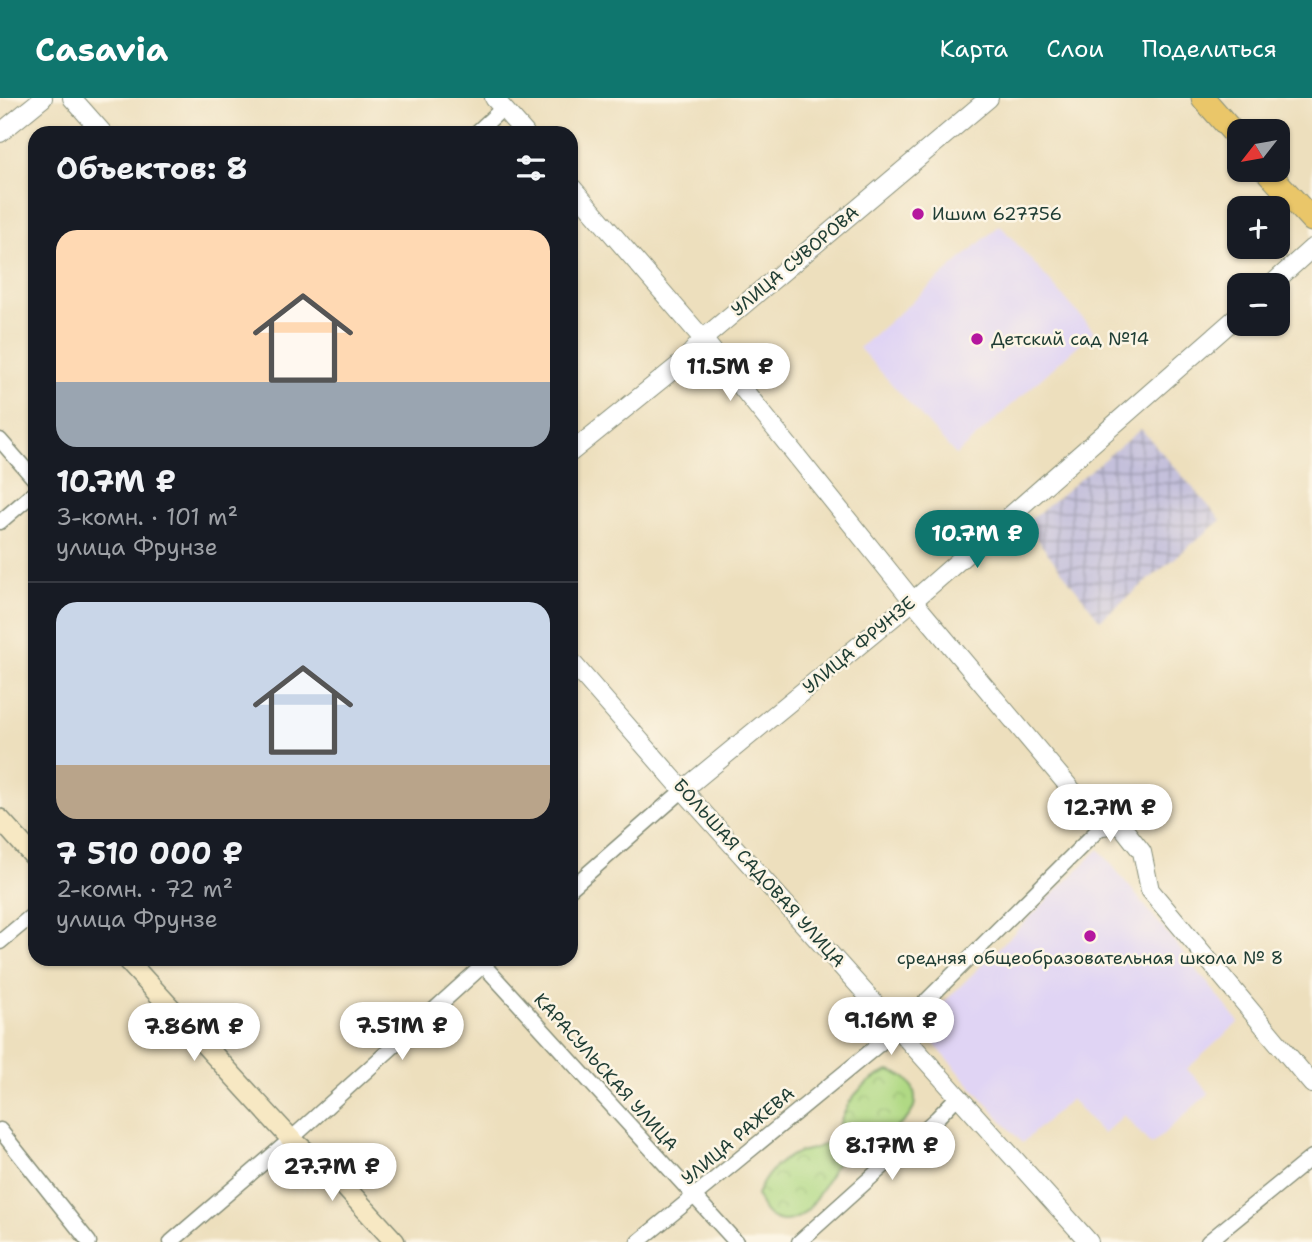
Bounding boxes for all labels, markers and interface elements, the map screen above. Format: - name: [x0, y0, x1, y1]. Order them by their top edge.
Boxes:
- text: Casavia: [35, 27, 168, 72]
- text: Карта: [940, 33, 1008, 65]
- text: Слои: [1046, 33, 1104, 65]
- text: Поделиться: [1142, 33, 1277, 65]
- north arrow: [1227, 119, 1290, 182]
- map controls: [1227, 119, 1290, 336]
- text: Объектов: 8: [56, 148, 248, 189]
- icon: filters: [512, 149, 550, 187]
- button: +: [1227, 196, 1290, 259]
- street label: УЛИЦА СУВОРОВА: [726, 200, 864, 322]
- place label: Ишим 627756: [932, 202, 1062, 226]
- marker: Ишим 627756: [910, 206, 926, 222]
- button: −: [1227, 273, 1290, 336]
- icon: home: [240, 275, 366, 401]
- place label: Детский сад №14: [991, 327, 1149, 351]
- marker: Детский сад №14: [969, 331, 985, 347]
- pin: 11.5M ₽: [665, 344, 795, 403]
- text: 11.5M ₽: [686, 351, 774, 381]
- text: 10.7M ₽: [56, 461, 176, 502]
- text: 3-комн. · 101 m²: [56, 502, 238, 532]
- pin: 10.7M ₽: [912, 510, 1042, 570]
- text: 10.7M ₽: [931, 518, 1023, 548]
- text: улица Фрунзе: [56, 532, 218, 562]
- street label: УЛИЦА ФРУНЗЕ: [798, 591, 920, 699]
- icon: home: [240, 647, 366, 773]
- street label: БОЛЬШАЯ САДОВАЯ УЛИЦА: [668, 774, 850, 972]
- pin: 12.7M ₽: [1045, 784, 1175, 844]
- text: 12.7M ₽: [1063, 792, 1157, 822]
- text: 7 510 000 ₽: [56, 833, 243, 874]
- text: 2-комн. · 72 m²: [56, 874, 233, 904]
- text: улица Фрунзе: [56, 904, 218, 934]
- marker: средняя общеобразовательная школа № 8: [1082, 928, 1098, 944]
- place label: средняя общеобразовательная школа № 8: [897, 946, 1283, 970]
- street label: КАРАСУЛЬСКАЯ УЛИЦА: [529, 988, 683, 1156]
- pin: 9.16M ₽: [826, 998, 956, 1057]
- pin: 7.51M ₽: [337, 1002, 467, 1062]
- pin: 7.86M ₽: [129, 1004, 259, 1063]
- text: 9.16M ₽: [844, 1005, 938, 1035]
- text: 7.51M ₽: [356, 1010, 448, 1040]
- text: 7.86M ₽: [144, 1011, 244, 1041]
- street label: УЛИЦА РАЖЕВА: [676, 1082, 800, 1190]
- pin: 8.17M ₽: [827, 1122, 957, 1182]
- text: 8.17M ₽: [845, 1130, 939, 1160]
- pin: 27.7M ₽: [267, 1144, 397, 1203]
- text: 27.7M ₽: [284, 1151, 380, 1181]

